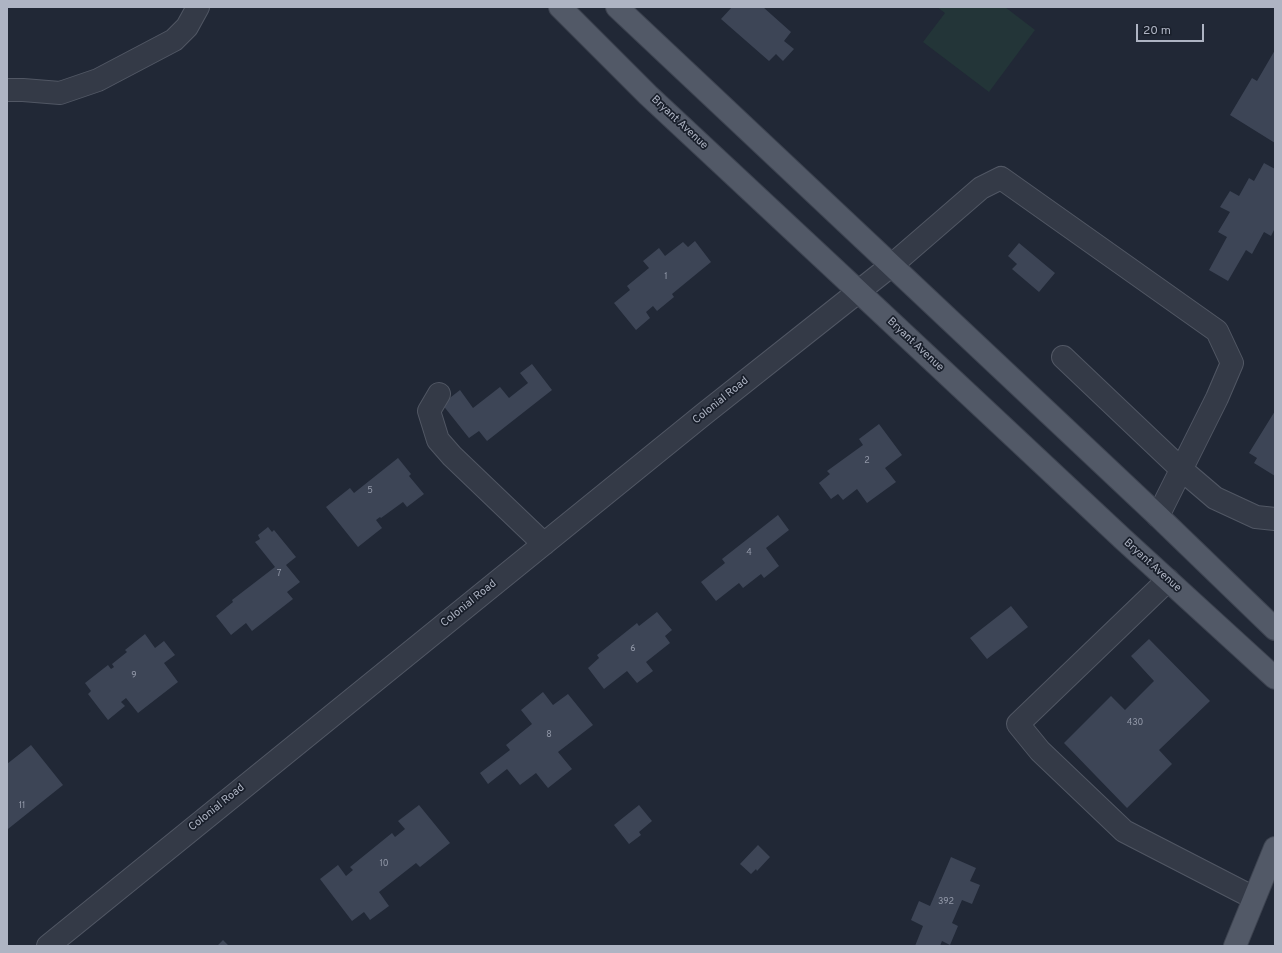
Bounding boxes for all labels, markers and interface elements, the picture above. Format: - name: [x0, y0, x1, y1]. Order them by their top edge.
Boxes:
- scale bar: [1138, 16, 1206, 42]
- text: 20 m: [1143, 23, 1171, 39]
- street label: Bryant Avenue: [648, 93, 710, 153]
- house number: 1: [664, 272, 668, 282]
- street label: Bryant Avenue: [884, 315, 946, 375]
- street label: Colonial Road: [690, 374, 752, 428]
- house number: 2: [864, 456, 870, 466]
- house number: 5: [367, 486, 373, 496]
- street label: Bryant Avenue: [1121, 537, 1183, 595]
- house number: 4: [746, 548, 752, 558]
- house number: 7: [277, 569, 281, 579]
- street label: Colonial Road: [438, 577, 500, 631]
- house number: 6: [630, 644, 636, 654]
- house number: 9: [131, 671, 137, 681]
- house number: 430: [1127, 718, 1143, 728]
- house number: 8: [546, 730, 552, 740]
- street label: Colonial Road: [186, 781, 248, 835]
- house number: 11: [19, 801, 25, 811]
- house number: 10: [379, 859, 389, 869]
- house number: 392: [938, 897, 954, 907]

